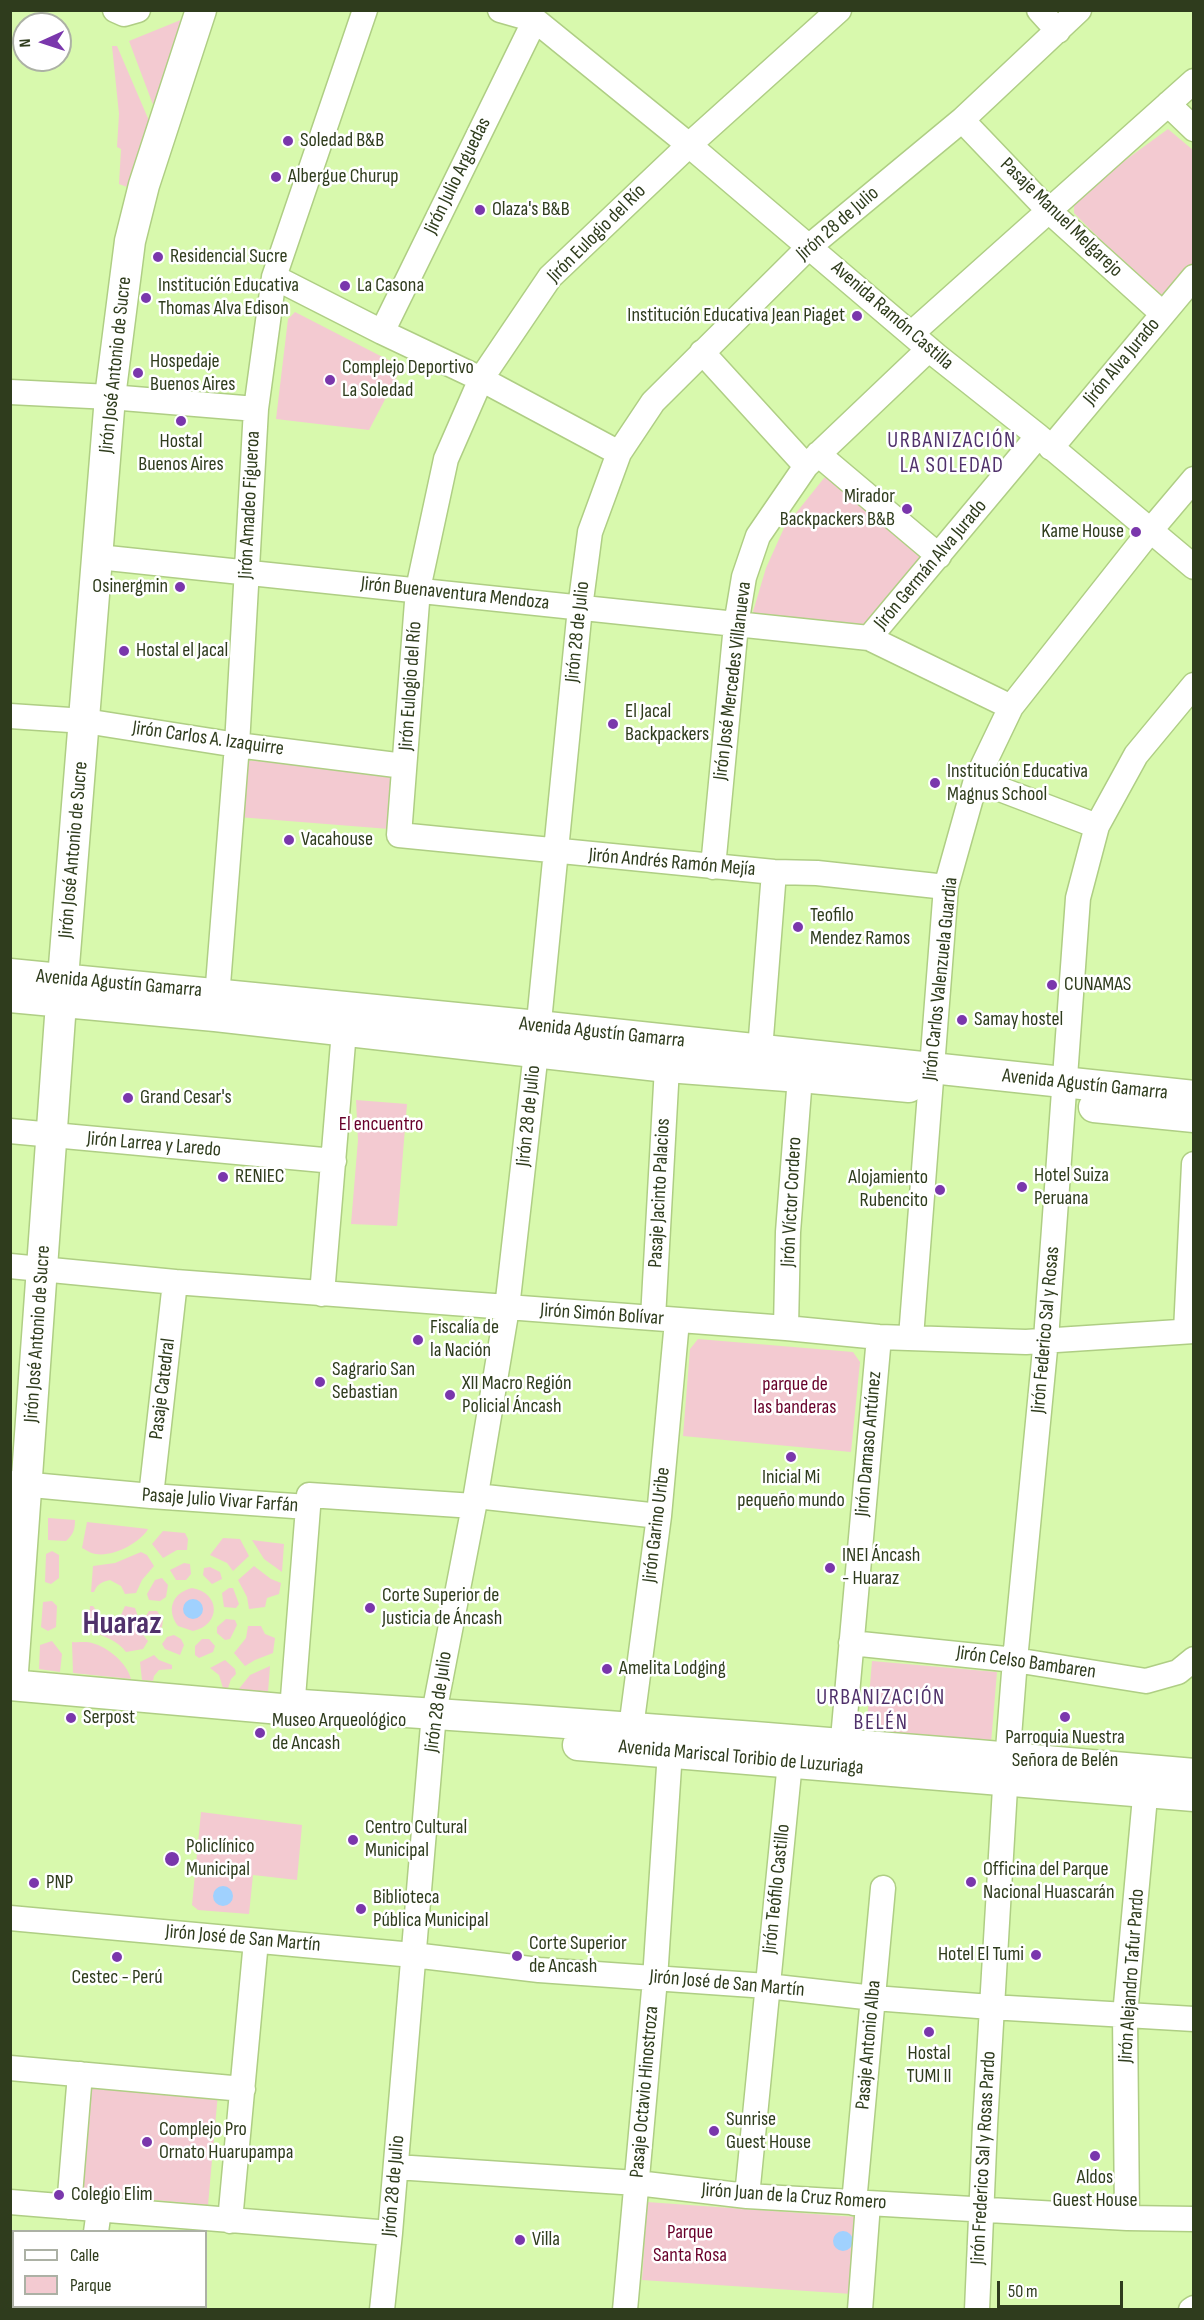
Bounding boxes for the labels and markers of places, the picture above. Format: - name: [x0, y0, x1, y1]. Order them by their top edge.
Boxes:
- place label: Soledad B&B: [300, 129, 384, 153]
- marker: Soledad B&B: [281, 134, 295, 148]
- place label: Albergue Churup: [288, 165, 399, 189]
- marker: Albergue Churup: [269, 170, 283, 184]
- place label: Olaza's B&B: [492, 198, 570, 222]
- marker: Olaza's B&B: [473, 203, 487, 217]
- place label: Residencial Sucre: [170, 245, 287, 269]
- marker: Residencial Sucre: [151, 250, 165, 264]
- place label: Institución Educativa Thomas Alva Edison: [158, 274, 299, 321]
- place label: La Casona: [357, 274, 424, 298]
- marker: La Casona: [338, 279, 352, 293]
- marker: Institución Educativa Thomas Alva Edison: [139, 291, 153, 305]
- place label: Institución Educativa Jean Piaget: [627, 304, 845, 328]
- marker: Institución Educativa Jean Piaget: [850, 309, 864, 323]
- place label: Hospedaje Buenos Aires: [150, 350, 235, 397]
- place label: Complejo Deportivo La Soledad: [342, 356, 474, 403]
- marker: Hospedaje Buenos Aires: [131, 366, 145, 380]
- marker: Complejo Deportivo La Soledad: [323, 373, 337, 387]
- marker: Hostal Buenos Aires: [174, 414, 188, 428]
- place label: Hostal Buenos Aires: [138, 430, 224, 477]
- place label: Mirador Backpackers B&B: [780, 485, 895, 532]
- marker: Mirador Backpackers B&B: [900, 502, 914, 516]
- place label: Kame House: [1041, 520, 1124, 544]
- marker: Kame House: [1129, 525, 1143, 539]
- place label: Osinergmin: [92, 575, 168, 599]
- marker: Osinergmin: [173, 580, 187, 594]
- place label: Hostal el Jacal: [136, 639, 228, 663]
- marker: Hostal el Jacal: [117, 644, 131, 658]
- place label: El Jacal Backpackers: [625, 700, 709, 747]
- marker: El Jacal Backpackers: [606, 717, 620, 731]
- place label: Institución Educativa Magnus School: [947, 760, 1088, 807]
- marker: Institución Educativa Magnus School: [928, 776, 942, 790]
- place label: Vacahouse: [301, 828, 373, 852]
- marker: Vacahouse: [282, 833, 296, 847]
- place label: Teofilo Mendez Ramos: [810, 904, 910, 951]
- marker: Teofilo Mendez Ramos: [791, 920, 805, 934]
- place label: CUNAMAS: [1064, 973, 1131, 997]
- marker: CUNAMAS: [1045, 978, 1059, 992]
- place label: Samay hostel: [974, 1008, 1063, 1032]
- marker: Samay hostel: [955, 1013, 969, 1027]
- place label: Grand Cesar's: [140, 1086, 232, 1110]
- marker: Grand Cesar's: [121, 1091, 135, 1105]
- place label: Hotel Suiza Peruana: [1034, 1164, 1109, 1211]
- place label: RENIEC: [235, 1165, 284, 1189]
- place label: Alojamiento Rubencito: [848, 1166, 928, 1213]
- marker: RENIEC: [216, 1170, 230, 1184]
- marker: Hotel Suiza Peruana: [1015, 1180, 1029, 1194]
- marker: Alojamiento Rubencito: [933, 1183, 947, 1197]
- place label: Fiscalía de la Nación: [430, 1316, 499, 1363]
- marker: Fiscalía de la Nación: [411, 1333, 425, 1347]
- place label: Sagrario San Sebastian: [332, 1358, 415, 1405]
- place label: XII Macro Región Policial Áncash: [462, 1372, 572, 1419]
- marker: Sagrario San Sebastian: [313, 1375, 327, 1389]
- marker: XII Macro Región Policial Áncash: [443, 1388, 457, 1402]
- marker: Inicial Mi pequeño mundo: [784, 1450, 798, 1464]
- place label: Inicial Mi pequeño mundo: [737, 1466, 845, 1513]
- place label: INEI Áncash - Huaraz: [842, 1544, 920, 1591]
- marker: INEI Áncash - Huaraz: [823, 1561, 837, 1575]
- place label: Corte Superior de Justicia de Áncash: [382, 1584, 502, 1631]
- marker: Corte Superior de Justicia de Áncash: [363, 1601, 377, 1615]
- place label: Amelita Lodging: [619, 1657, 726, 1681]
- marker: Amelita Lodging: [600, 1662, 614, 1676]
- place label: Serpost: [83, 1706, 135, 1730]
- place label: Museo Arqueológico de Ancash: [272, 1709, 406, 1756]
- marker: Parroquia Nuestra Señora de Belén: [1058, 1710, 1072, 1724]
- marker: Serpost: [64, 1711, 78, 1725]
- marker: Museo Arqueológico de Ancash: [253, 1726, 267, 1740]
- place label: Parroquia Nuestra Señora de Belén: [1005, 1726, 1125, 1773]
- place label: Centro Cultural Municipal: [365, 1816, 467, 1863]
- marker: Centro Cultural Municipal: [346, 1833, 360, 1847]
- place label: Policlínico Municipal: [186, 1835, 255, 1882]
- marker: Policlínico Municipal: [163, 1850, 181, 1868]
- place label: Officina del Parque Nacional Huascarán: [983, 1858, 1115, 1905]
- place label: PNP: [46, 1871, 73, 1895]
- marker: Officina del Parque Nacional Huascarán: [964, 1875, 978, 1889]
- marker: PNP: [27, 1876, 41, 1890]
- place label: Biblioteca Pública Municipal: [373, 1886, 488, 1933]
- marker: Biblioteca Pública Municipal: [354, 1902, 368, 1916]
- place label: Corte Superior de Ancash: [529, 1932, 627, 1979]
- place label: Hotel El Tumi: [938, 1943, 1024, 1967]
- marker: Hotel El Tumi: [1029, 1948, 1043, 1962]
- marker: Corte Superior de Ancash: [510, 1949, 524, 1963]
- marker: Cestec - Perú: [110, 1950, 124, 1964]
- place label: Cestec - Perú: [71, 1966, 163, 1990]
- marker: Hostal TUMI II: [922, 2025, 936, 2039]
- place label: Hostal TUMI II: [906, 2042, 952, 2089]
- place label: Sunrise Guest House: [726, 2108, 811, 2155]
- place label: Complejo Pro Ornato Huarupampa: [159, 2118, 293, 2165]
- marker: Sunrise Guest House: [707, 2124, 721, 2138]
- marker: Complejo Pro Ornato Huarupampa: [140, 2135, 154, 2149]
- marker: Aldos Guest House: [1088, 2149, 1102, 2163]
- place label: Aldos Guest House: [1053, 2166, 1137, 2213]
- place label: Colegio Elim: [71, 2183, 153, 2207]
- marker: Colegio Elim: [52, 2188, 66, 2202]
- place label: Villa: [532, 2228, 560, 2252]
- marker: Villa: [513, 2233, 527, 2247]

